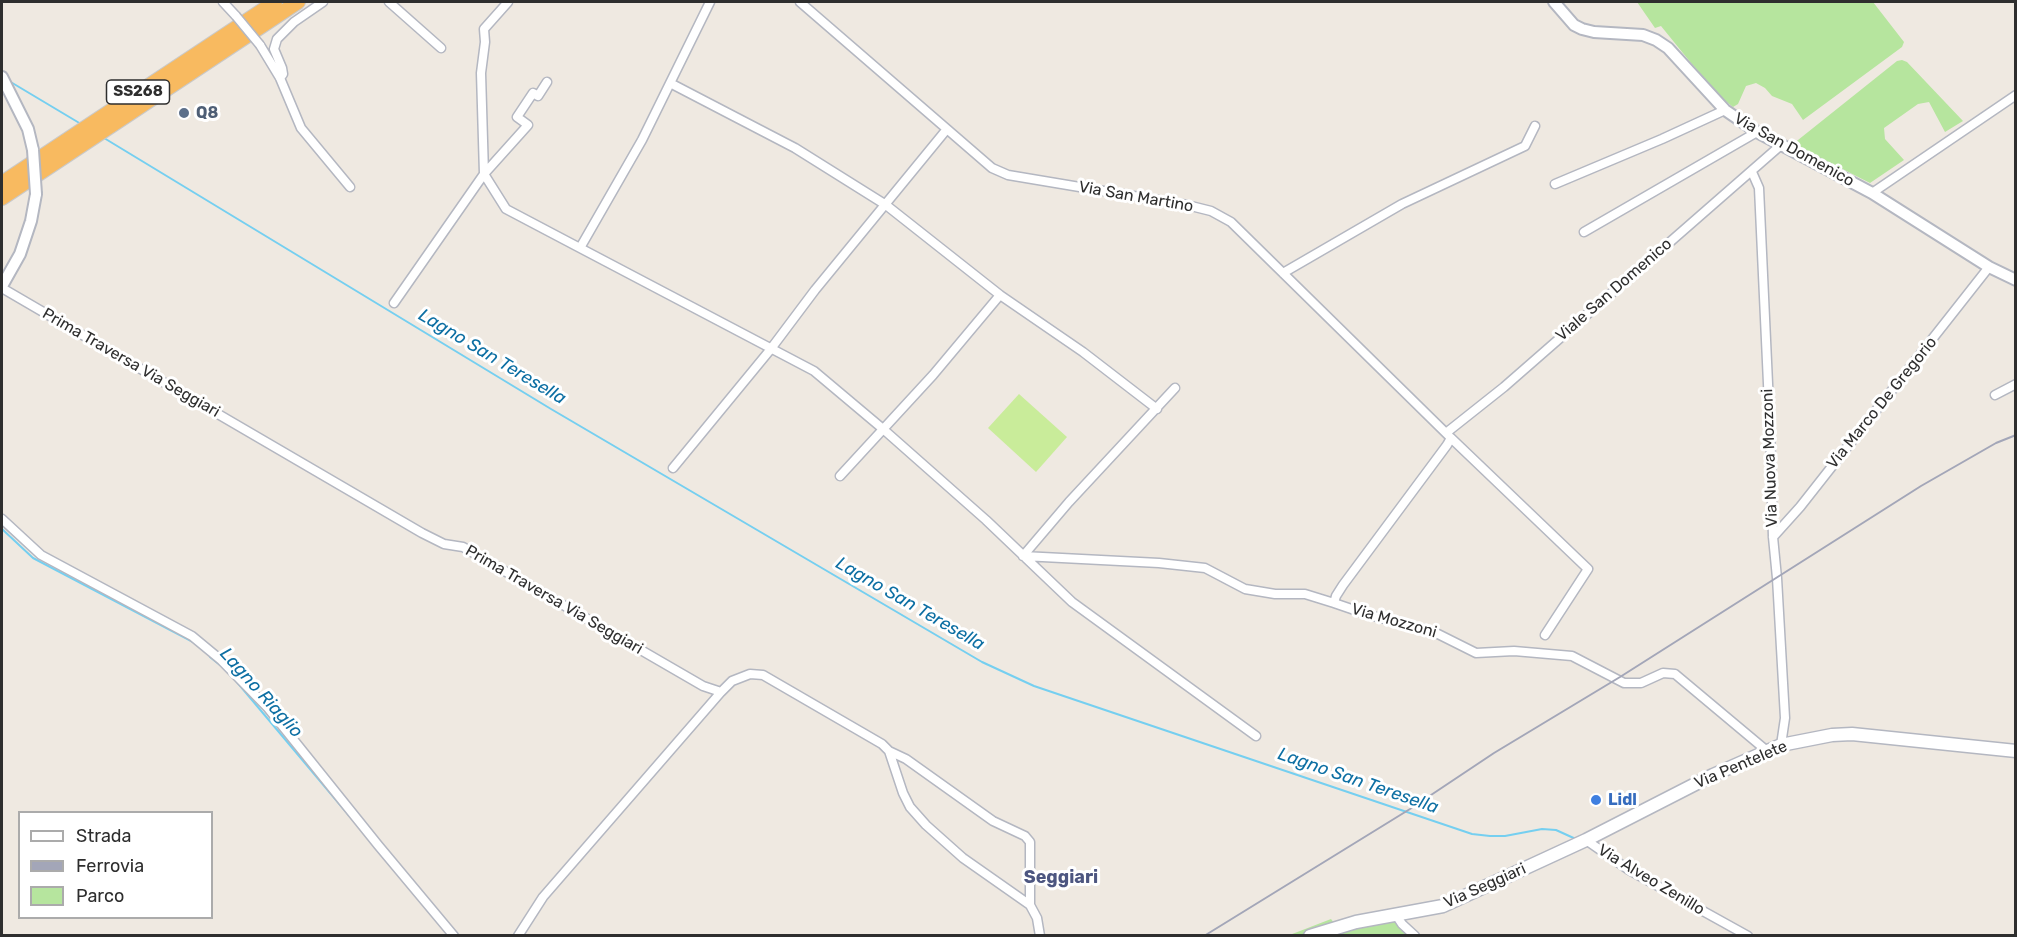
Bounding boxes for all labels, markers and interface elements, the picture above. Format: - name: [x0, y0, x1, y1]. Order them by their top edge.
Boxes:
- road number: SS268: [106, 80, 170, 104]
- place label: Q8: [196, 103, 218, 123]
- marker: Q8: [177, 106, 191, 120]
- street label: Via San Domenico: [1731, 109, 1857, 191]
- street label: Via San Martino: [1077, 177, 1195, 217]
- street label: Viale San Domenico: [1552, 234, 1676, 346]
- street label: Prima Traversa Via Seggiari: [39, 304, 223, 422]
- water label: Lagno San Teresella: [414, 304, 570, 410]
- street label: Via Marco De Gregorio: [1823, 333, 1941, 473]
- street label: Via Nuova Mozzoni: [1758, 388, 1782, 528]
- street label: Prima Traversa Via Seggiari: [462, 541, 646, 659]
- water label: Lagno San Teresella: [832, 553, 988, 655]
- street label: Via Mozzoni: [1349, 600, 1439, 642]
- water label: Lagno Riaglio: [215, 644, 307, 742]
- street label: Via Pentelete: [1692, 737, 1790, 793]
- water label: Lagno San Teresella: [1275, 743, 1441, 819]
- place label: Lidl: [1608, 790, 1637, 810]
- marker: Lidl: [1589, 793, 1603, 807]
- legend: [18, 811, 213, 919]
- text: Strada: [76, 825, 132, 847]
- street label: Via Alveo Zenillo: [1594, 841, 1708, 919]
- text: Ferrovia: [76, 855, 144, 877]
- street label: Via Seggiari: [1441, 859, 1529, 913]
- district label: Seggiari: [1024, 867, 1098, 889]
- text: Parco: [76, 885, 124, 907]

